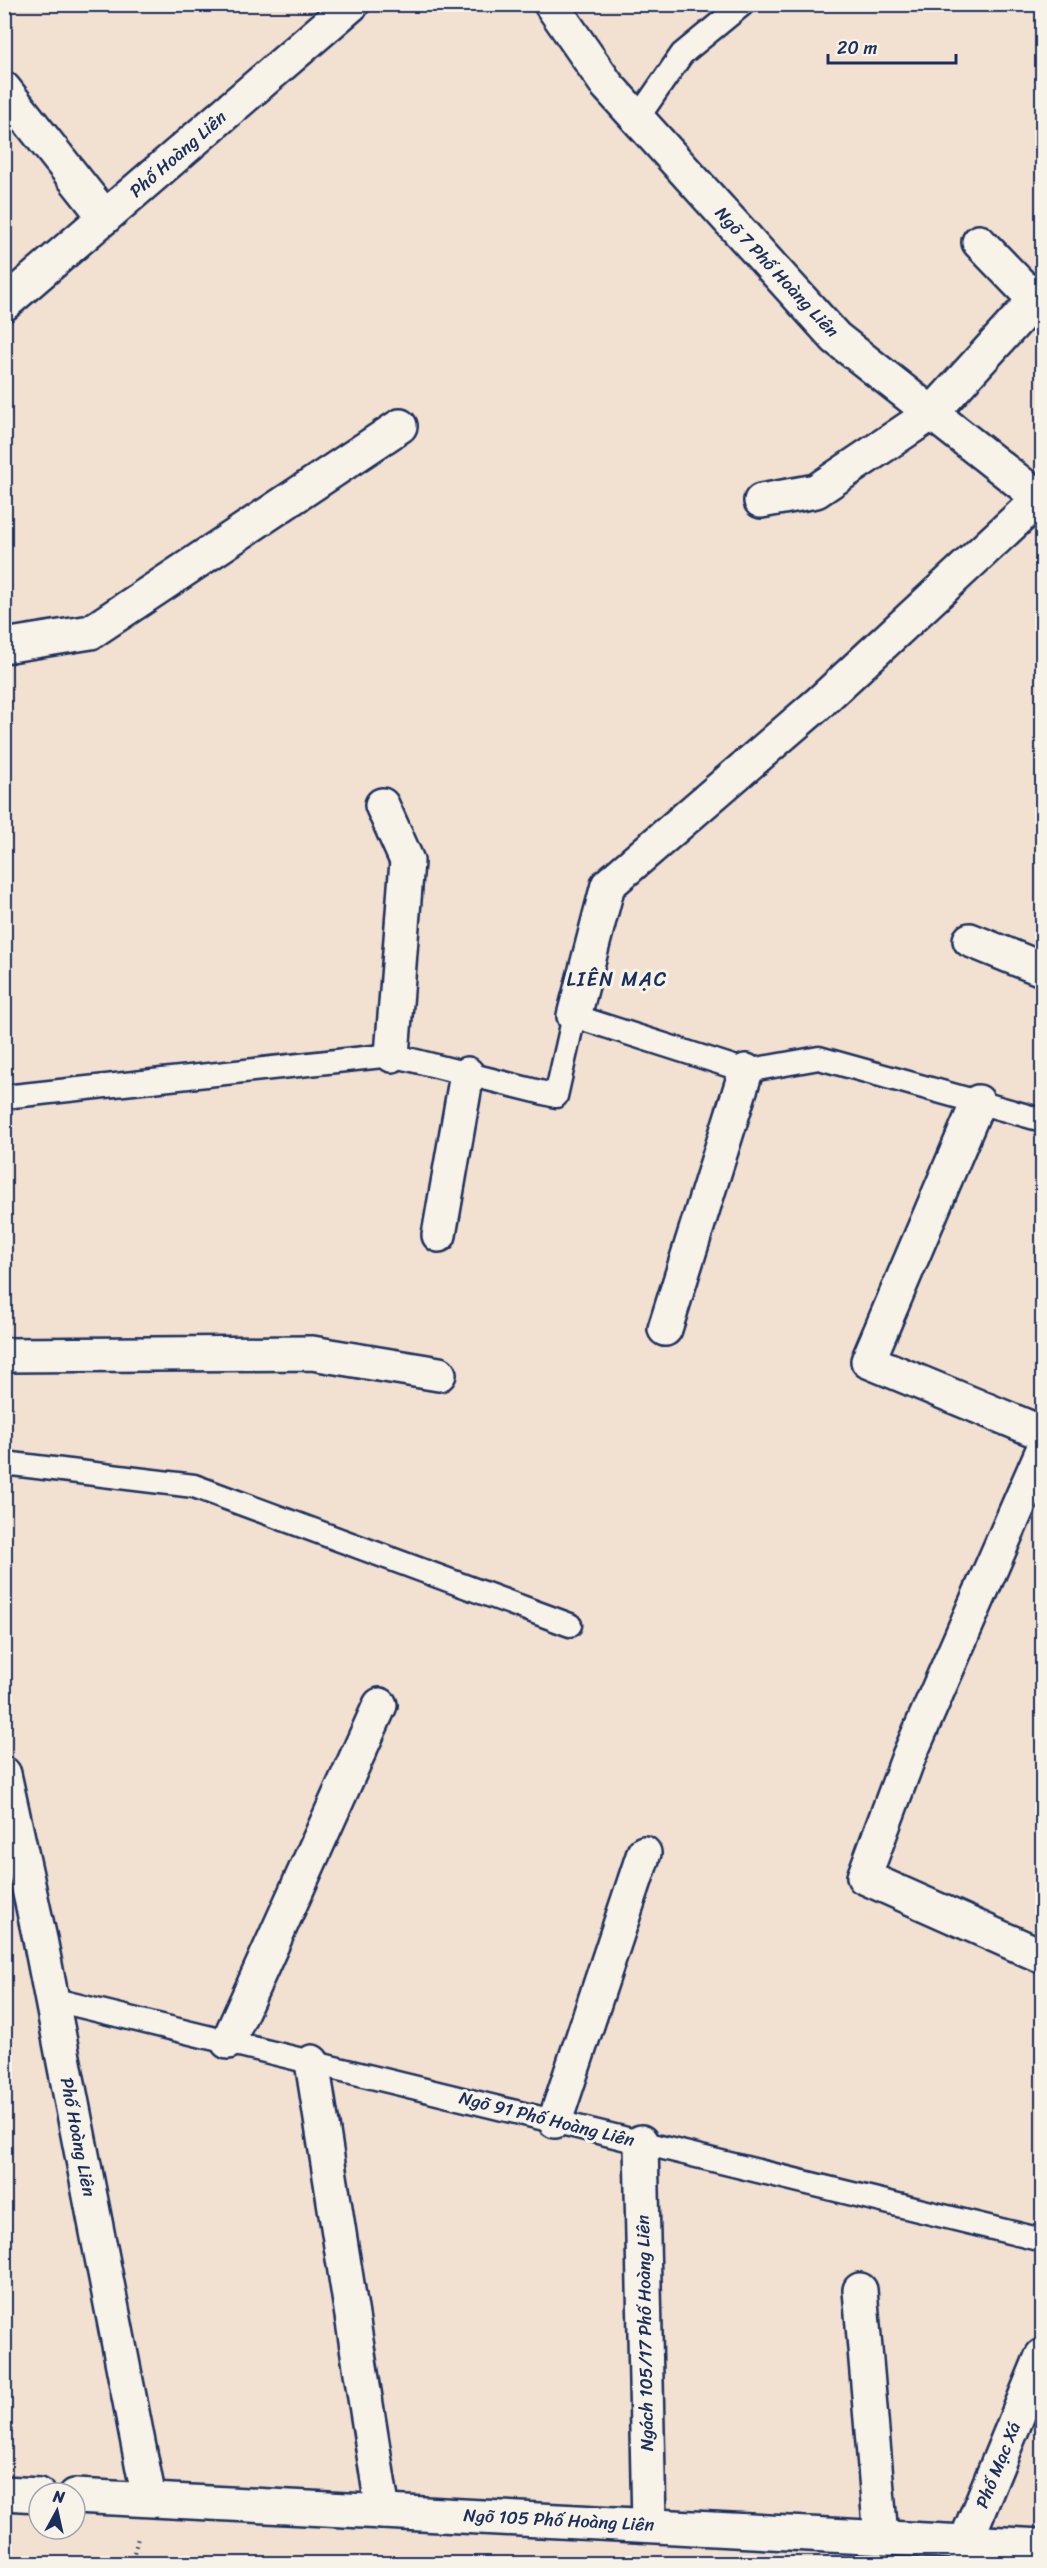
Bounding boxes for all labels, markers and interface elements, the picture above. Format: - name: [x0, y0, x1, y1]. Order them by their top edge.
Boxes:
- scale bar: [828, 27, 956, 65]
- text: 20 m: [837, 32, 877, 64]
- street label: Phố Hoàng Liên: [122, 102, 234, 206]
- street label: Ngõ 7 Phố Hoàng Liên: [707, 199, 847, 346]
- district label: LIÊN MẠC: [566, 962, 668, 997]
- street label: Phố Hoàng Liên: [51, 2075, 105, 2200]
- street label: Ngõ 91 Phố Hoàng Liên: [456, 2082, 638, 2156]
- street label: Ngách 105/17 Phố Hoàng Liên: [627, 2214, 663, 2451]
- street label: Phố Mạc Xá: [966, 2417, 1030, 2513]
- north arrow: [27, 2481, 87, 2541]
- text: N: [51, 2481, 67, 2512]
- street label: Ngõ 105 Phố Hoàng Liên: [463, 2499, 655, 2541]

